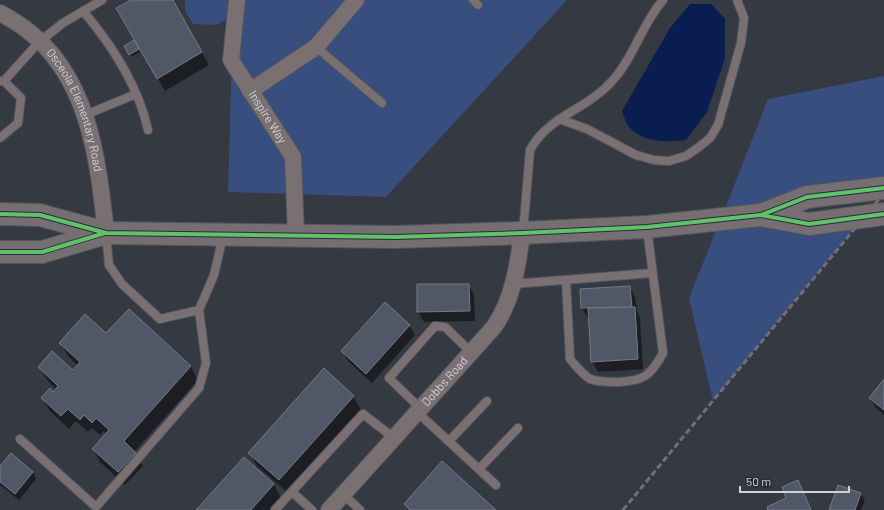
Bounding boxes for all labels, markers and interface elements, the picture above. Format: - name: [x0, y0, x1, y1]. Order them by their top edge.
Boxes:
- street label: Osceola Elementary Road: [44, 45, 106, 172]
- street label: Inspire Way: [246, 88, 291, 146]
- street label: Dobbs Road: [418, 353, 470, 408]
- scale bar: [740, 468, 849, 494]
- text: 50 m: [746, 474, 771, 488]

